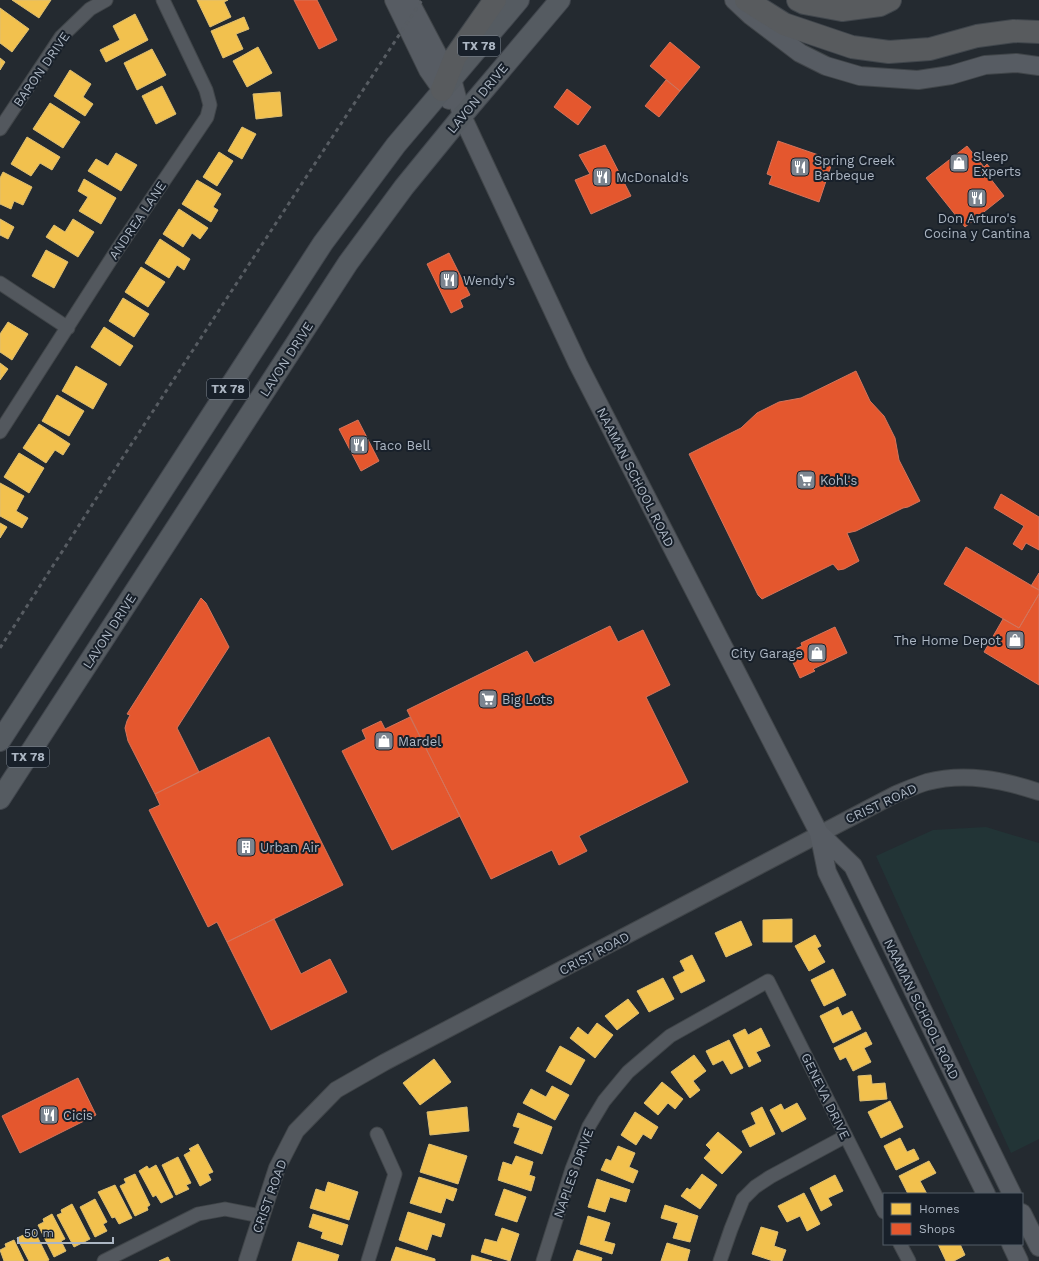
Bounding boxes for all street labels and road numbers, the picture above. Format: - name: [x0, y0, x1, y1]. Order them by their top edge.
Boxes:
- street label: BARON DRIVE: [10, 29, 73, 110]
- road number: TX 78: [458, 36, 500, 56]
- street label: LAVON DRIVE: [444, 61, 511, 136]
- street label: ANDREA LANE: [106, 178, 169, 262]
- street label: LAVON DRIVE: [257, 319, 316, 399]
- road number: TX 78: [207, 379, 249, 399]
- street label: NAAMAN SCHOOL ROAD: [594, 405, 677, 549]
- street label: LAVON DRIVE: [80, 591, 139, 671]
- road number: TX 78: [7, 747, 49, 767]
- street label: CRIST ROAD: [843, 780, 919, 827]
- street label: CRIST ROAD: [557, 929, 632, 978]
- street label: NAAMAN SCHOOL ROAD: [881, 937, 962, 1082]
- street label: GENEVA DRIVE: [798, 1051, 853, 1142]
- street label: NAPLES DRIVE: [550, 1127, 597, 1220]
- street label: CRIST ROAD: [249, 1157, 290, 1235]

